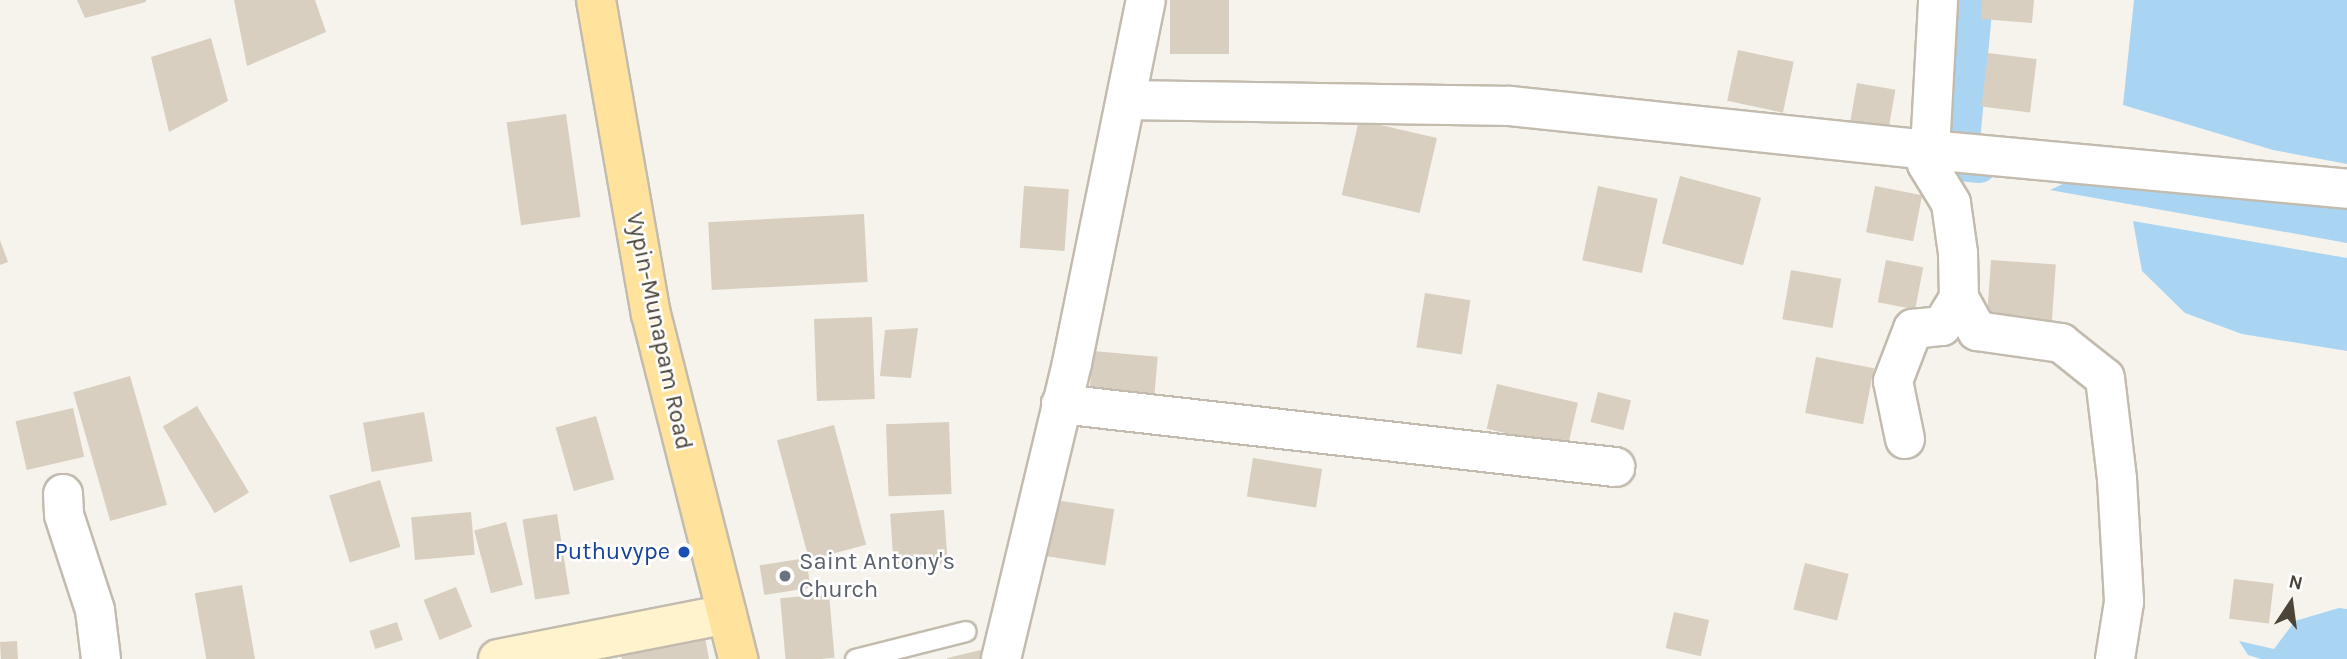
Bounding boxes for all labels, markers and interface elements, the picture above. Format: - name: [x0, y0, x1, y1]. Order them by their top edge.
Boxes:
- street label: Vypin-Munapam Road: [620, 210, 698, 452]
- place label: Puthuvype: [555, 538, 670, 566]
- marker: Puthuvype: [676, 544, 692, 560]
- place label: Saint Antony's Church: [799, 548, 955, 604]
- marker: Saint Antony's Church: [777, 568, 793, 584]
- north arrow: [2256, 568, 2326, 638]
- text: N: [2287, 570, 2305, 595]

